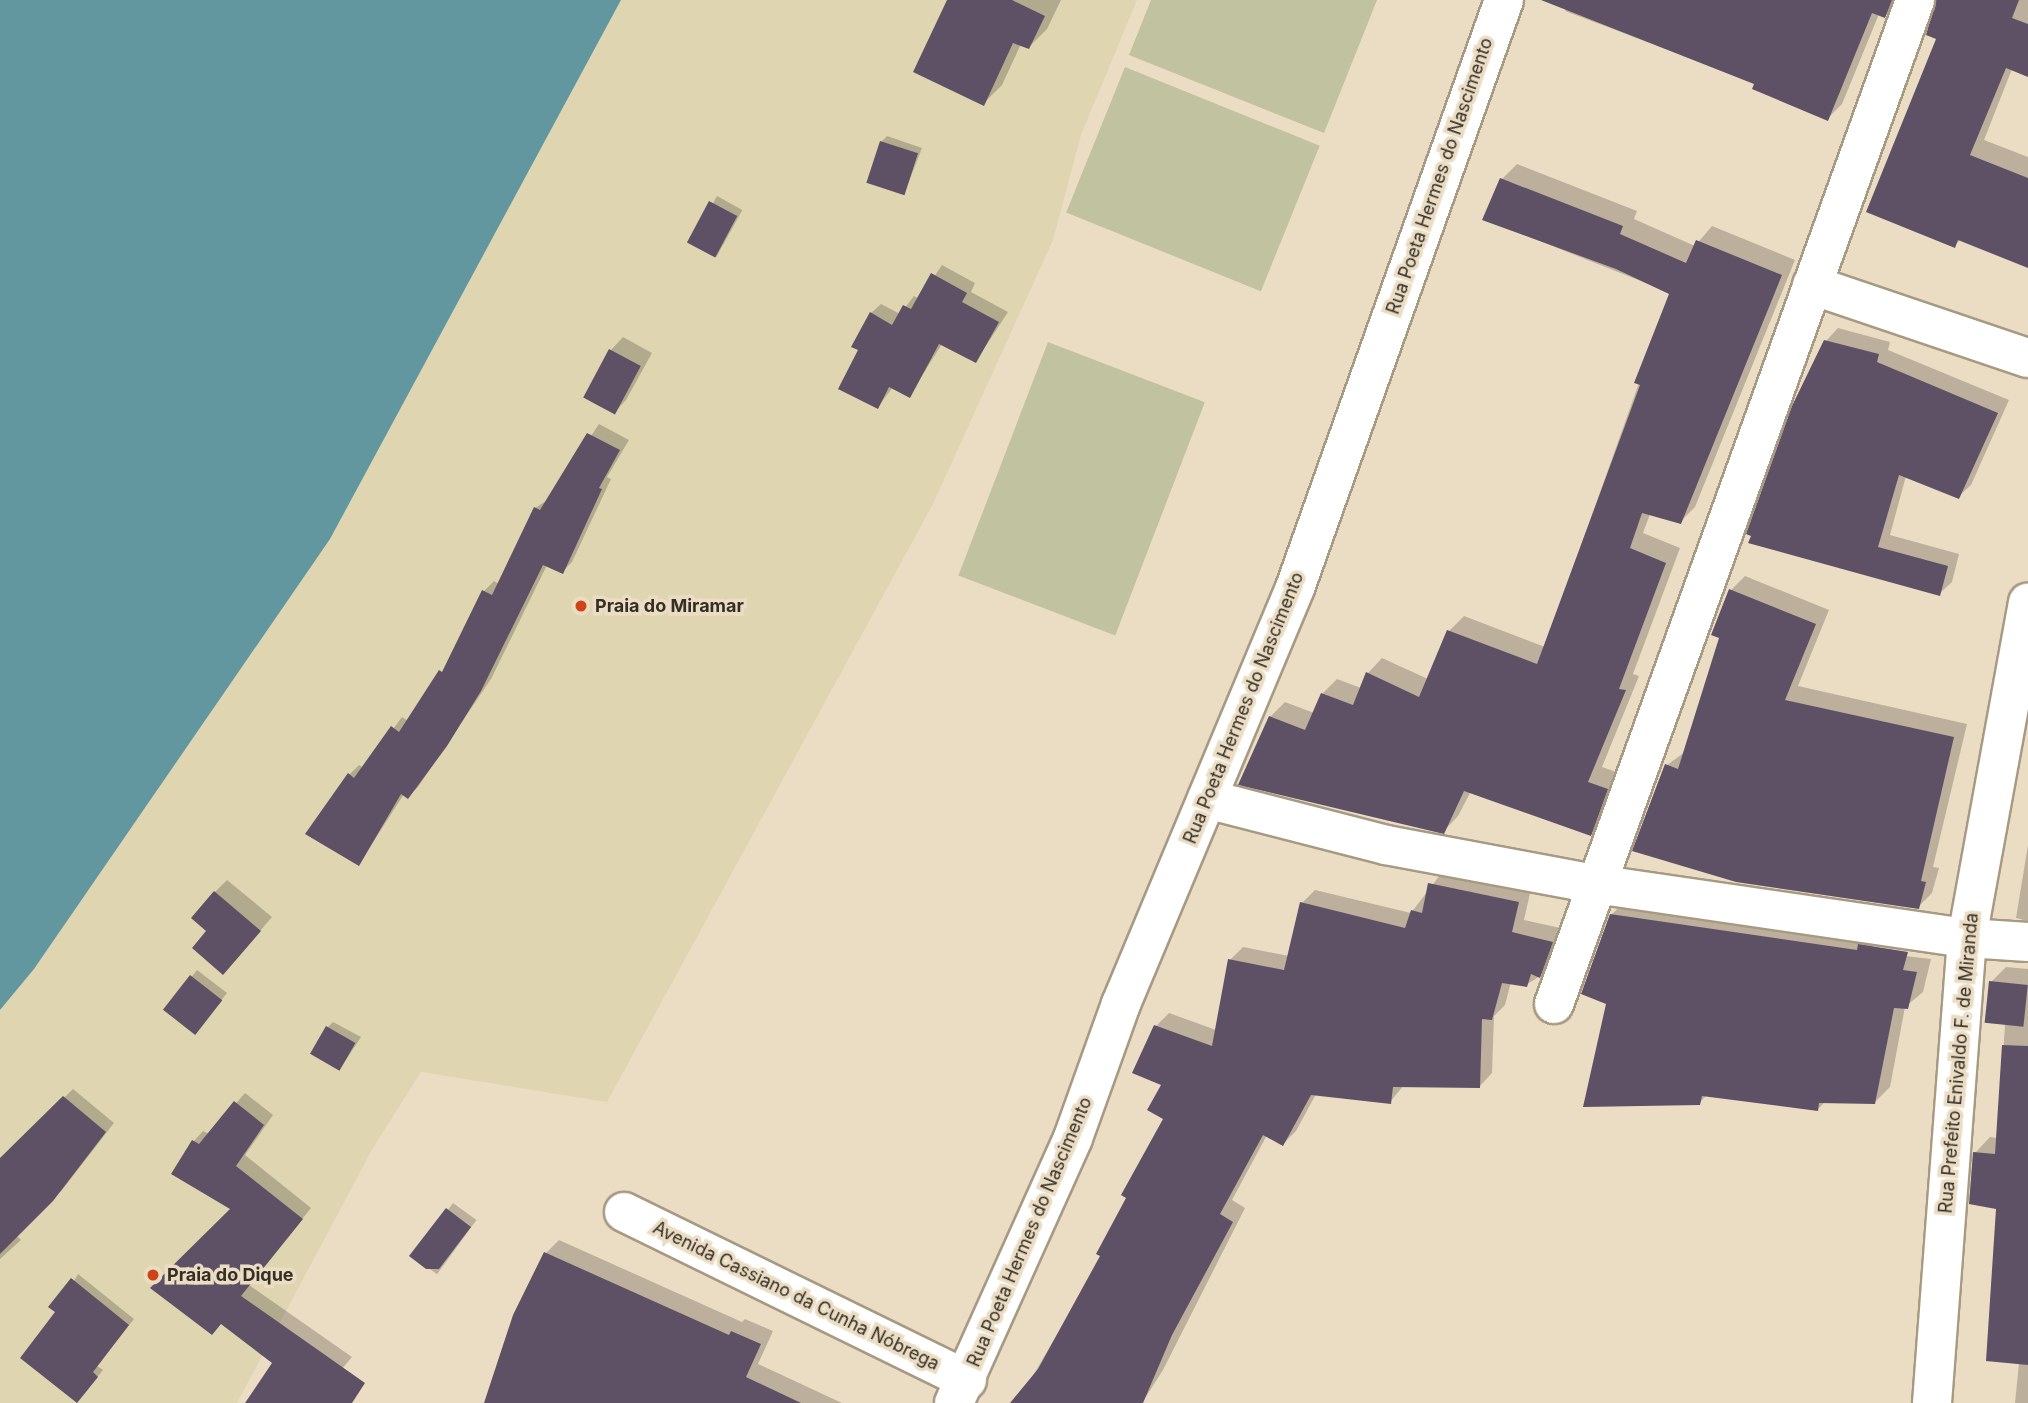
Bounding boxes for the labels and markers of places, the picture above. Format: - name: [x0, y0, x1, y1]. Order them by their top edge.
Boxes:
- place label: Praia do Miramar: [595, 595, 744, 617]
- marker: Praia do Miramar: [573, 598, 589, 614]
- place label: Praia do Dique: [167, 1264, 294, 1286]
- marker: Praia do Dique: [145, 1267, 161, 1283]

